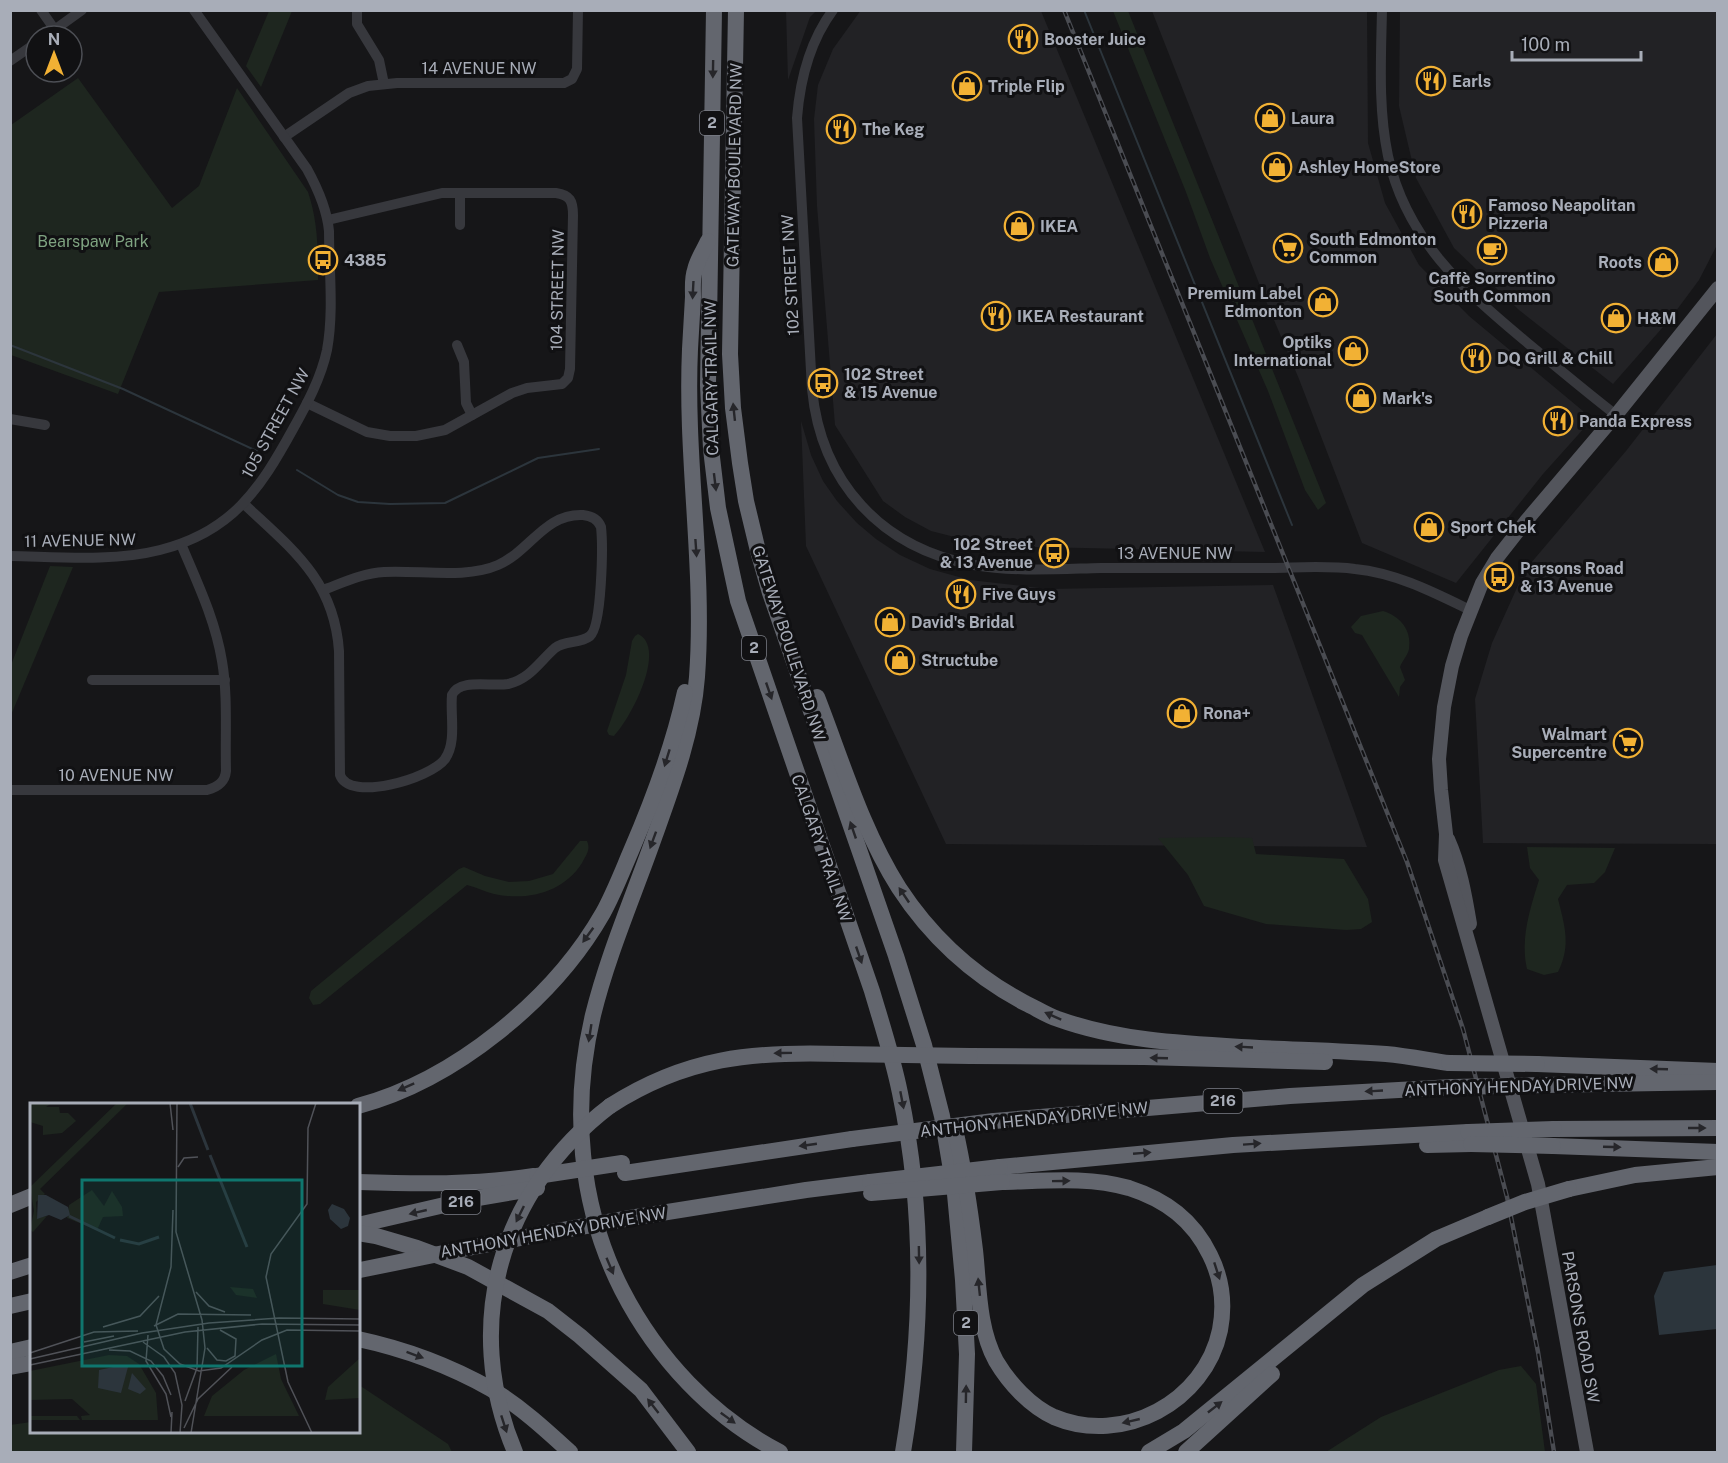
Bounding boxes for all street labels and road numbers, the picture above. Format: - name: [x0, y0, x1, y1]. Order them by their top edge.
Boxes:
- street label: 14 AVENUE NW: [421, 59, 537, 78]
- street label: GATEWAY BOULEVARD NW: [723, 63, 746, 267]
- road number: 2: [700, 111, 724, 135]
- street label: 102 STREET NW: [778, 214, 803, 336]
- street label: 104 STREET NW: [547, 229, 568, 351]
- street label: CALGARY TRAIL NW: [701, 300, 722, 456]
- street label: 105 STREET NW: [238, 365, 313, 481]
- street label: 11 AVENUE NW: [24, 530, 136, 551]
- street label: GATEWAY BOULEVARD NW: [748, 543, 829, 743]
- street label: 13 AVENUE NW: [1117, 544, 1233, 563]
- road number: 2: [742, 636, 766, 660]
- street label: 10 AVENUE NW: [59, 766, 173, 785]
- street label: CALGARY TRAIL NW: [787, 772, 856, 925]
- street label: ANTHONY HENDAY DRIVE NW: [1404, 1073, 1634, 1100]
- road number: 216: [1204, 1089, 1242, 1113]
- street label: ANTHONY HENDAY DRIVE NW: [919, 1098, 1149, 1141]
- road number: 216: [442, 1190, 480, 1214]
- street label: ANTHONY HENDAY DRIVE NW: [439, 1203, 668, 1262]
- street label: PARSONS ROAD SW: [1558, 1250, 1603, 1405]
- road number: 2: [954, 1311, 978, 1335]

